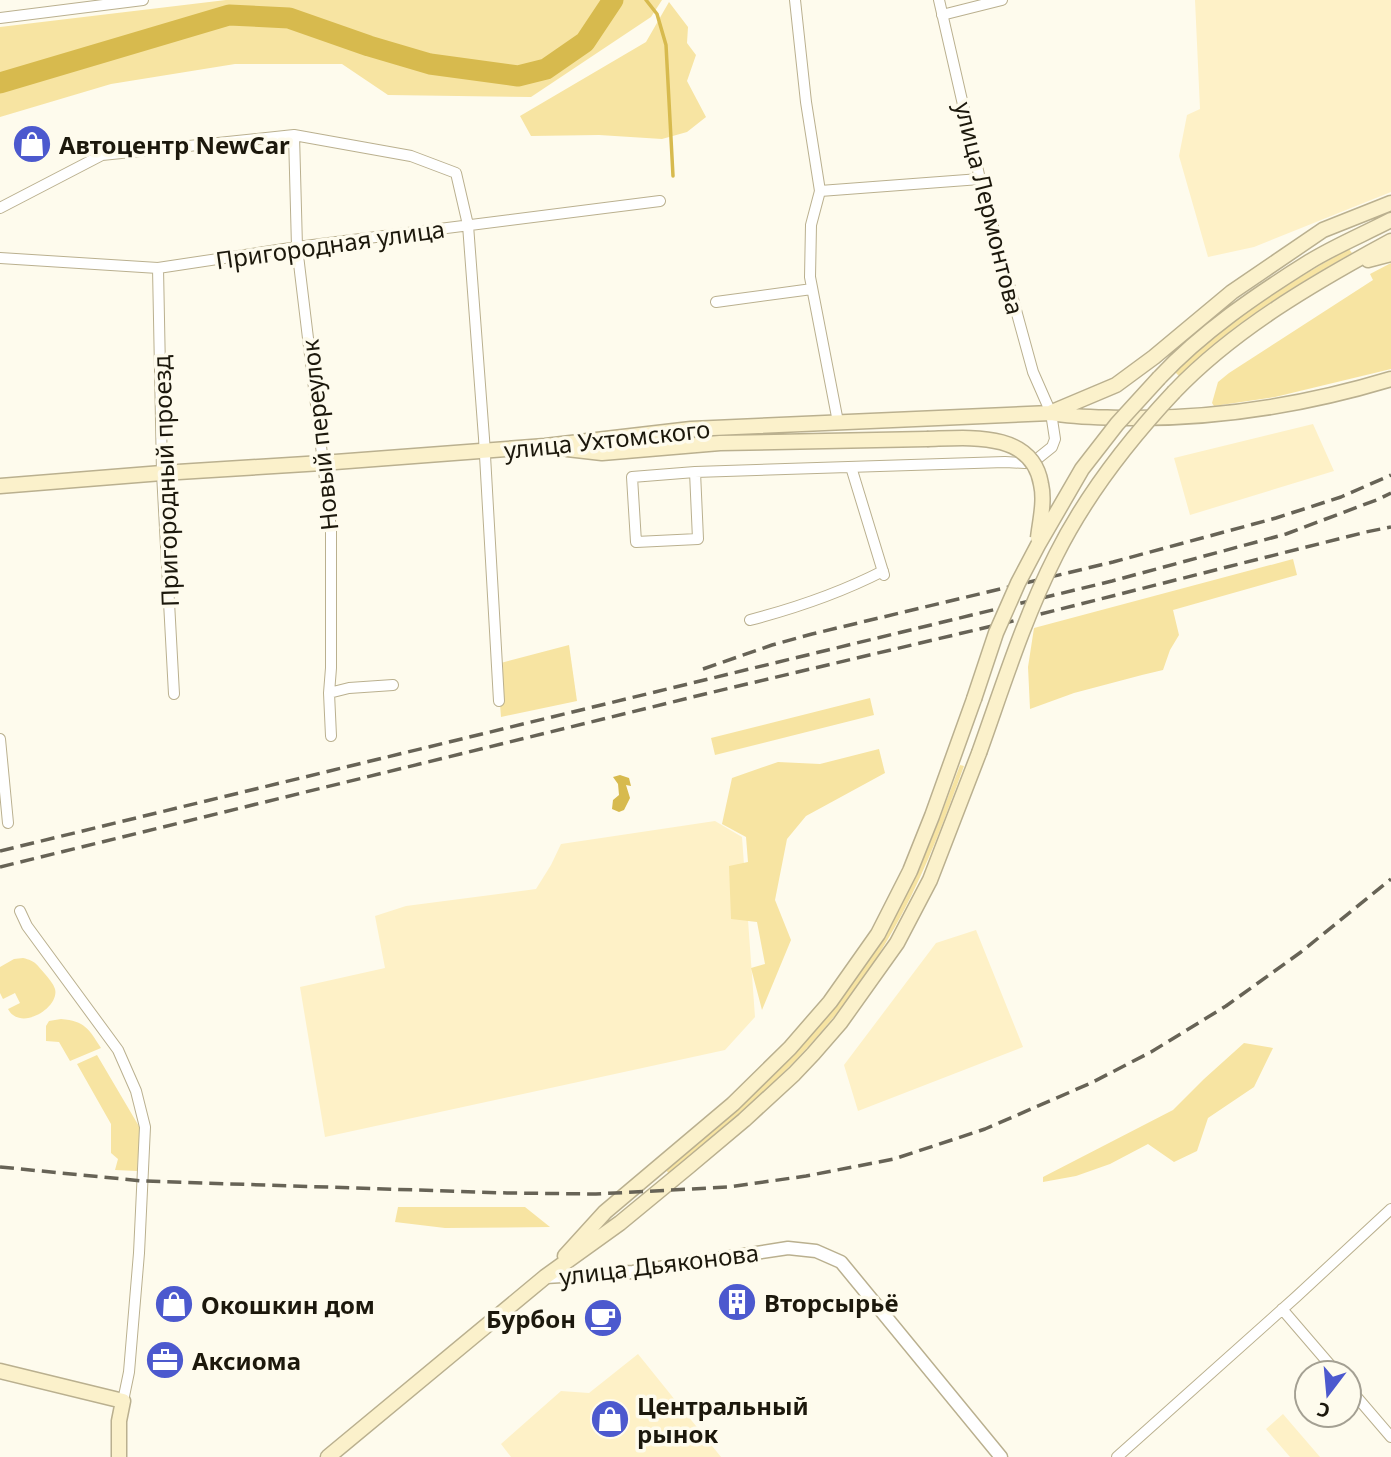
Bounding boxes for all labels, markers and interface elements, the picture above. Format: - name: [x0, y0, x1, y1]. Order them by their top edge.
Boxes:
- street label: улица Лермонтова: [948, 98, 1032, 318]
- shop icon: Автоцентр NewCar: [11, 123, 53, 165]
- place label: Автоцентр NewCar: [59, 128, 290, 161]
- street label: Пригородная улица: [213, 212, 447, 276]
- street label: Новый переулок: [293, 338, 345, 532]
- street label: Пригородный проезд: [144, 354, 186, 607]
- street label: улица Ухтомского: [502, 412, 712, 466]
- street label: улица Дьяконова: [557, 1235, 761, 1293]
- building icon: Вторсырьё: [716, 1281, 758, 1323]
- shop icon: Окошкин дом: [153, 1283, 195, 1325]
- place label: Вторсырьё: [764, 1286, 898, 1319]
- place label: Окошкин дом: [201, 1288, 375, 1321]
- cafe icon: Бурбон: [582, 1297, 624, 1339]
- place label: Бурбон: [486, 1302, 576, 1335]
- office icon: Аксиома: [144, 1339, 186, 1381]
- place label: Аксиома: [192, 1344, 301, 1377]
- north arrow: [1293, 1359, 1363, 1429]
- place label: Центральный рынок: [637, 1389, 809, 1450]
- text: С: [1314, 1396, 1333, 1425]
- shop icon: Центральный рынок: [589, 1398, 631, 1440]

